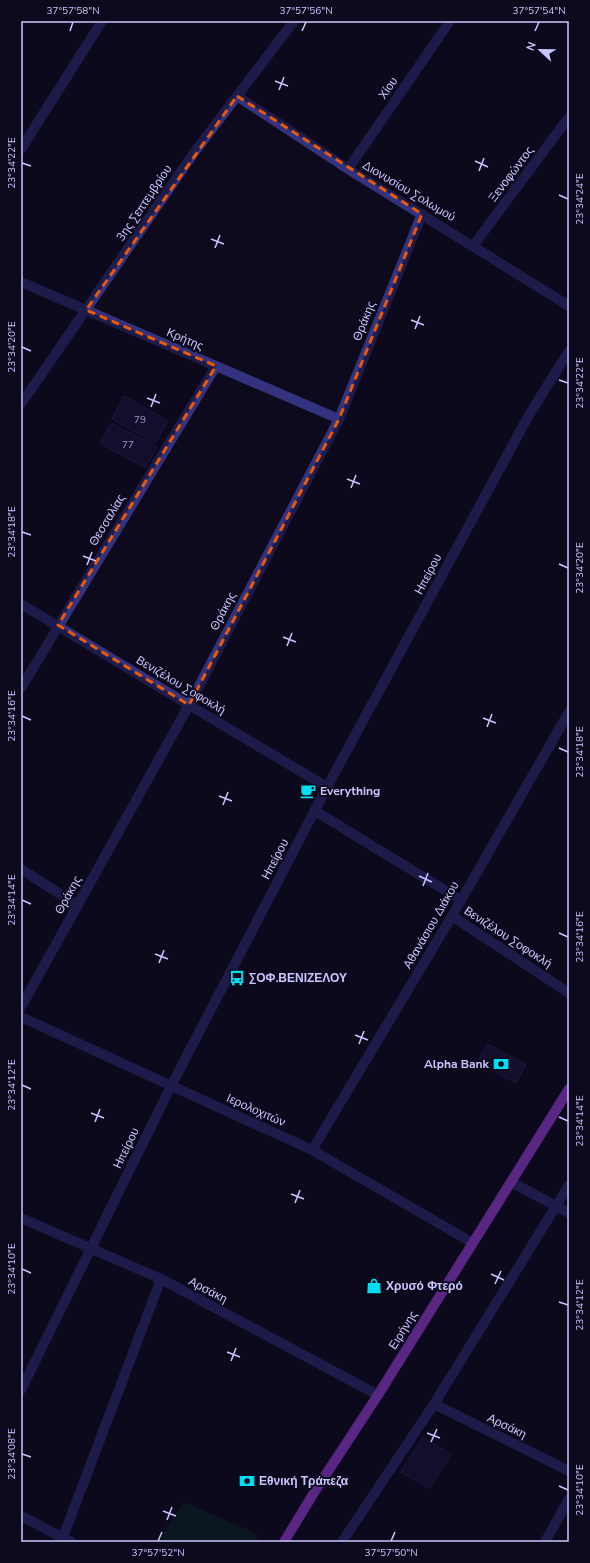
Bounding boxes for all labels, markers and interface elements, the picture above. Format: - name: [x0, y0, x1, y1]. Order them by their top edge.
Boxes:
- text: 37°57'58"N: [46, 4, 100, 18]
- text: 37°57'56"N: [279, 4, 333, 18]
- text: 37°57'54"N: [512, 4, 566, 18]
- north arrow: [520, 30, 560, 70]
- text: N: [523, 40, 540, 53]
- street label: Χίου: [375, 74, 401, 102]
- text: 23°34'22"E: [5, 137, 19, 189]
- street label: Ξενοφώντος: [485, 143, 537, 205]
- street label: Διονυσίου Σολωμού: [360, 157, 458, 225]
- street label: 3ης Σεπτεμβρίου: [113, 162, 175, 244]
- text: 23°34'24"E: [573, 173, 587, 225]
- street label: Θράκης: [349, 299, 379, 343]
- text: 23°34'20"E: [5, 321, 19, 373]
- street label: Κρήτης: [164, 324, 206, 354]
- text: 23°34'22"E: [573, 357, 587, 409]
- house number: 79: [134, 413, 146, 427]
- house number: 77: [122, 438, 134, 452]
- street label: Θεσσαλίας: [85, 491, 129, 549]
- text: 23°34'18"E: [5, 506, 19, 558]
- text: 23°34'20"E: [573, 542, 587, 594]
- street label: Ηπείρου: [411, 551, 445, 597]
- street label: Θράκης: [206, 589, 240, 633]
- street label: Βενιζέλου Σοφοκλή: [133, 652, 229, 718]
- text: 23°34'16"E: [5, 690, 19, 742]
- text: 23°34'18"E: [573, 726, 587, 778]
- cafe icon: Everything: [299, 782, 317, 800]
- place label: Everything: [320, 783, 380, 799]
- street label: Ηπείρου: [258, 836, 292, 882]
- street label: Θράκης: [51, 873, 85, 917]
- text: 23°34'14"E: [5, 874, 19, 926]
- street label: Αθανάσιου Διάκου: [399, 878, 463, 972]
- street label: Βενιζέλου Σοφοκλή: [461, 903, 555, 971]
- text: 23°34'16"E: [573, 911, 587, 963]
- bus stop icon: ΣΟΦ.ΒΕΝΙΖΕΛΟΥ: [228, 969, 246, 987]
- place label: ΣΟΦ.ΒΕΝΙΖΕΛΟΥ: [249, 970, 347, 986]
- bank icon: Alpha Bank: [492, 1055, 510, 1073]
- place label: Alpha Bank: [424, 1056, 490, 1072]
- text: 23°34'12"E: [5, 1059, 19, 1111]
- street label: Ιερολοχιτών: [224, 1090, 288, 1130]
- text: 23°34'14"E: [573, 1095, 587, 1147]
- street label: Ηπείρου: [109, 1125, 143, 1171]
- text: 23°34'10"E: [5, 1243, 19, 1295]
- street label: Αρσάκη: [186, 1273, 230, 1307]
- shop icon: Χρυσό Φτερό: [365, 1277, 383, 1295]
- place label: Χρυσό Φτερό: [386, 1278, 463, 1294]
- text: 23°34'12"E: [573, 1279, 587, 1331]
- street label: Ειρήνης: [385, 1308, 421, 1352]
- street label: Αρσάκη: [485, 1410, 529, 1442]
- text: 23°34'08"E: [5, 1428, 19, 1480]
- text: 23°34'10"E: [573, 1464, 587, 1516]
- bank icon: Εθνική Τράπεζα: [238, 1472, 256, 1490]
- place label: Εθνική Τράπεζα: [259, 1473, 349, 1489]
- text: 37°57'52"N: [131, 1546, 185, 1560]
- text: 37°57'50"N: [364, 1546, 418, 1560]

